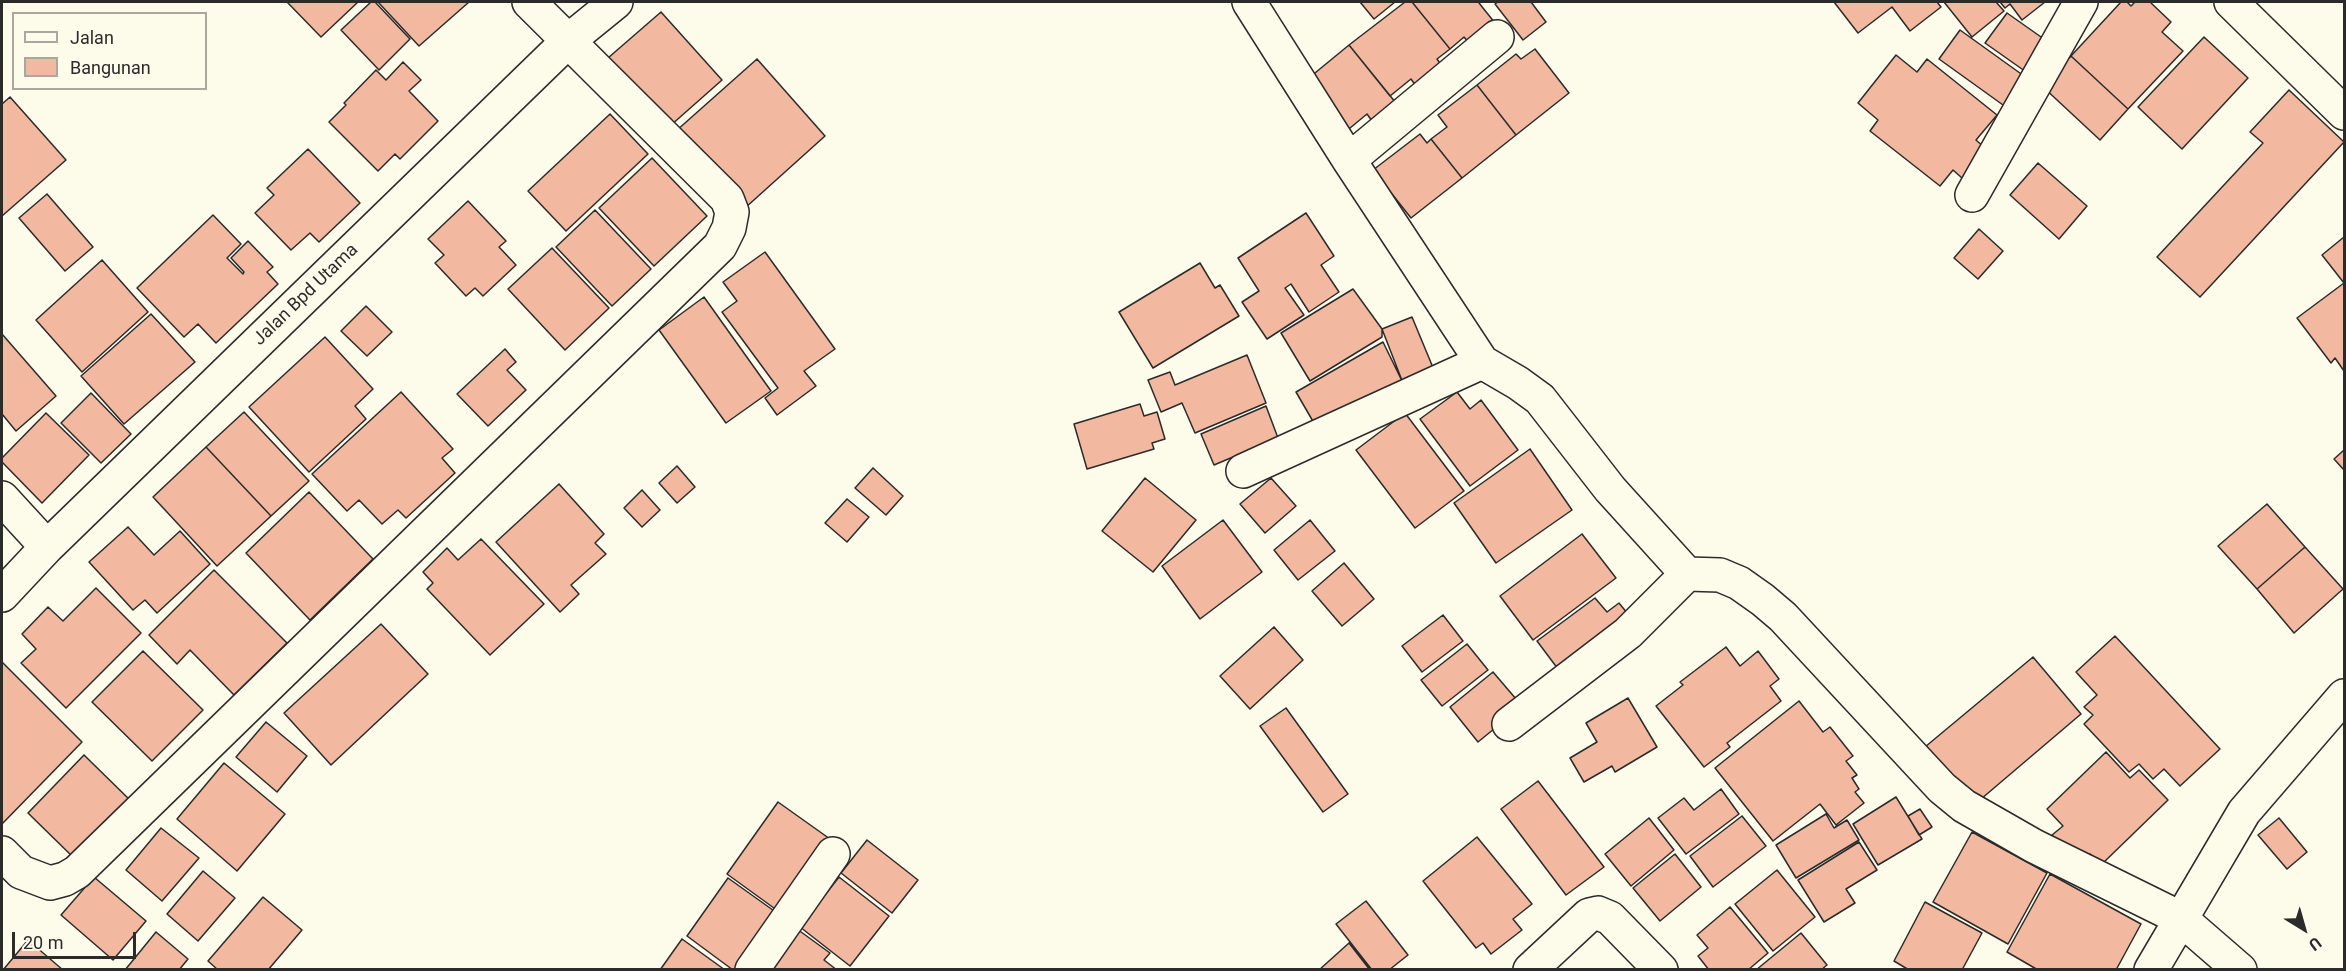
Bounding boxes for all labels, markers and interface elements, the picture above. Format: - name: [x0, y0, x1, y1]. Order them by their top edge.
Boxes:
- legend: [12, 12, 207, 90]
- text: Jalan: [70, 27, 114, 48]
- text: Bangunan: [70, 57, 151, 78]
- street label: Jalan Bpd Utama: [249, 240, 363, 350]
- north arrow: [2274, 899, 2334, 959]
- scale bar: [15, 920, 140, 958]
- text: 20 m: [23, 932, 63, 953]
- text: U: [2305, 933, 2325, 955]

